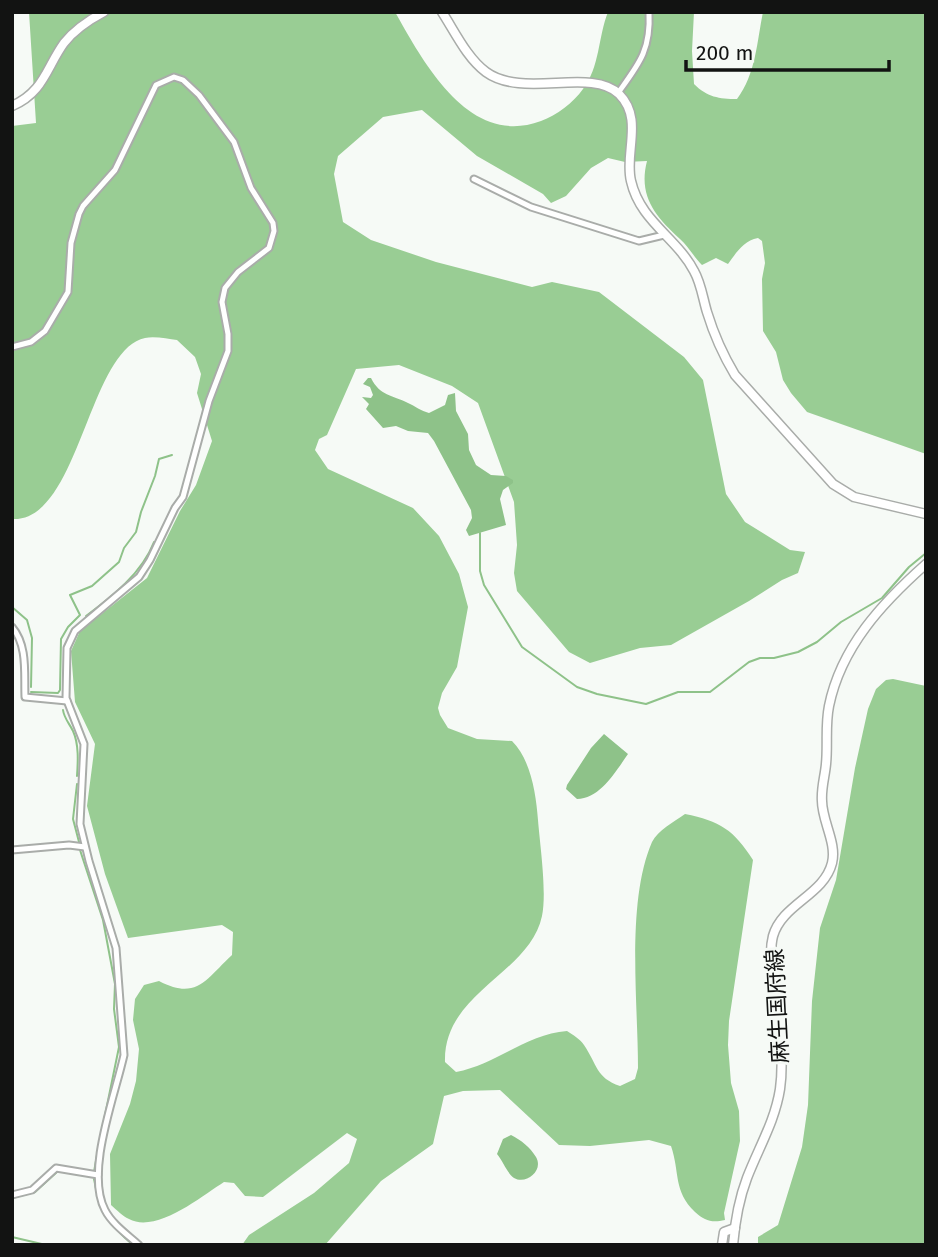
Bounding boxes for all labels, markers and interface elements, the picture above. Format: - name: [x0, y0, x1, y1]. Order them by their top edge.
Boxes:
- scale bar: [686, 28, 889, 72]
- text: 200 m: [696, 40, 753, 66]
- street label: 麻生国府線: [760, 948, 794, 1064]

